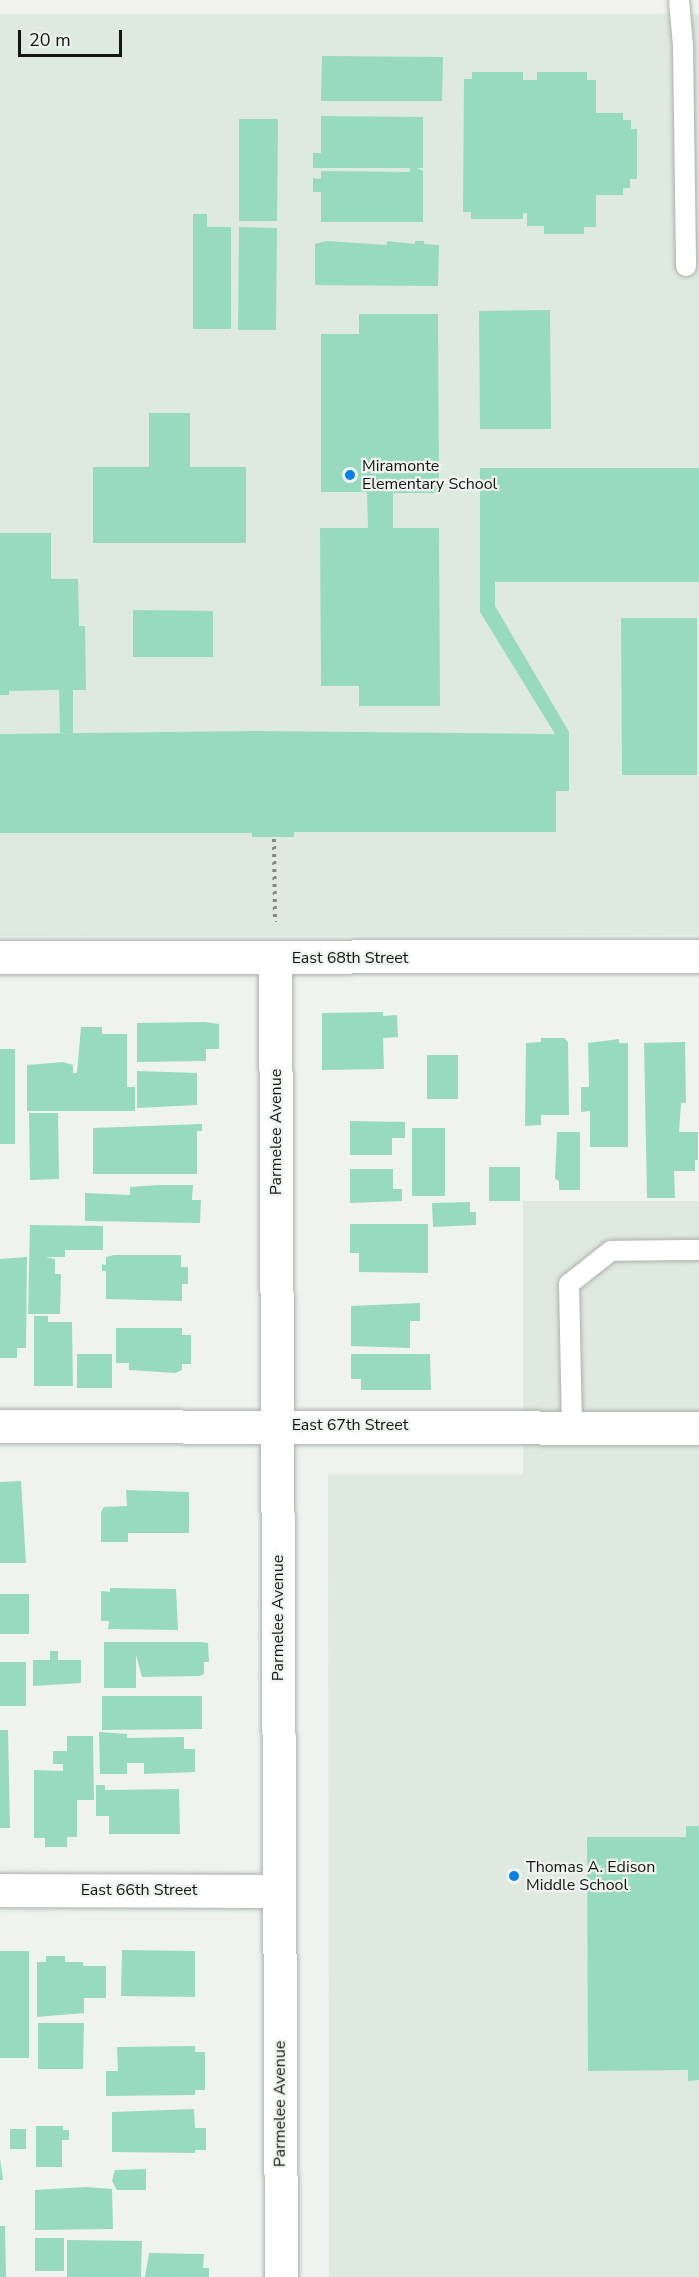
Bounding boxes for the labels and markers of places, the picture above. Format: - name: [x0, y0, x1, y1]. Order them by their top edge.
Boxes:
- place label: Miramonte Elementary School: [362, 456, 497, 494]
- marker: Miramonte Elementary School: [343, 468, 357, 482]
- place label: Thomas A. Edison Middle School: [526, 1857, 655, 1895]
- marker: Thomas A. Edison Middle School: [507, 1869, 521, 1883]

